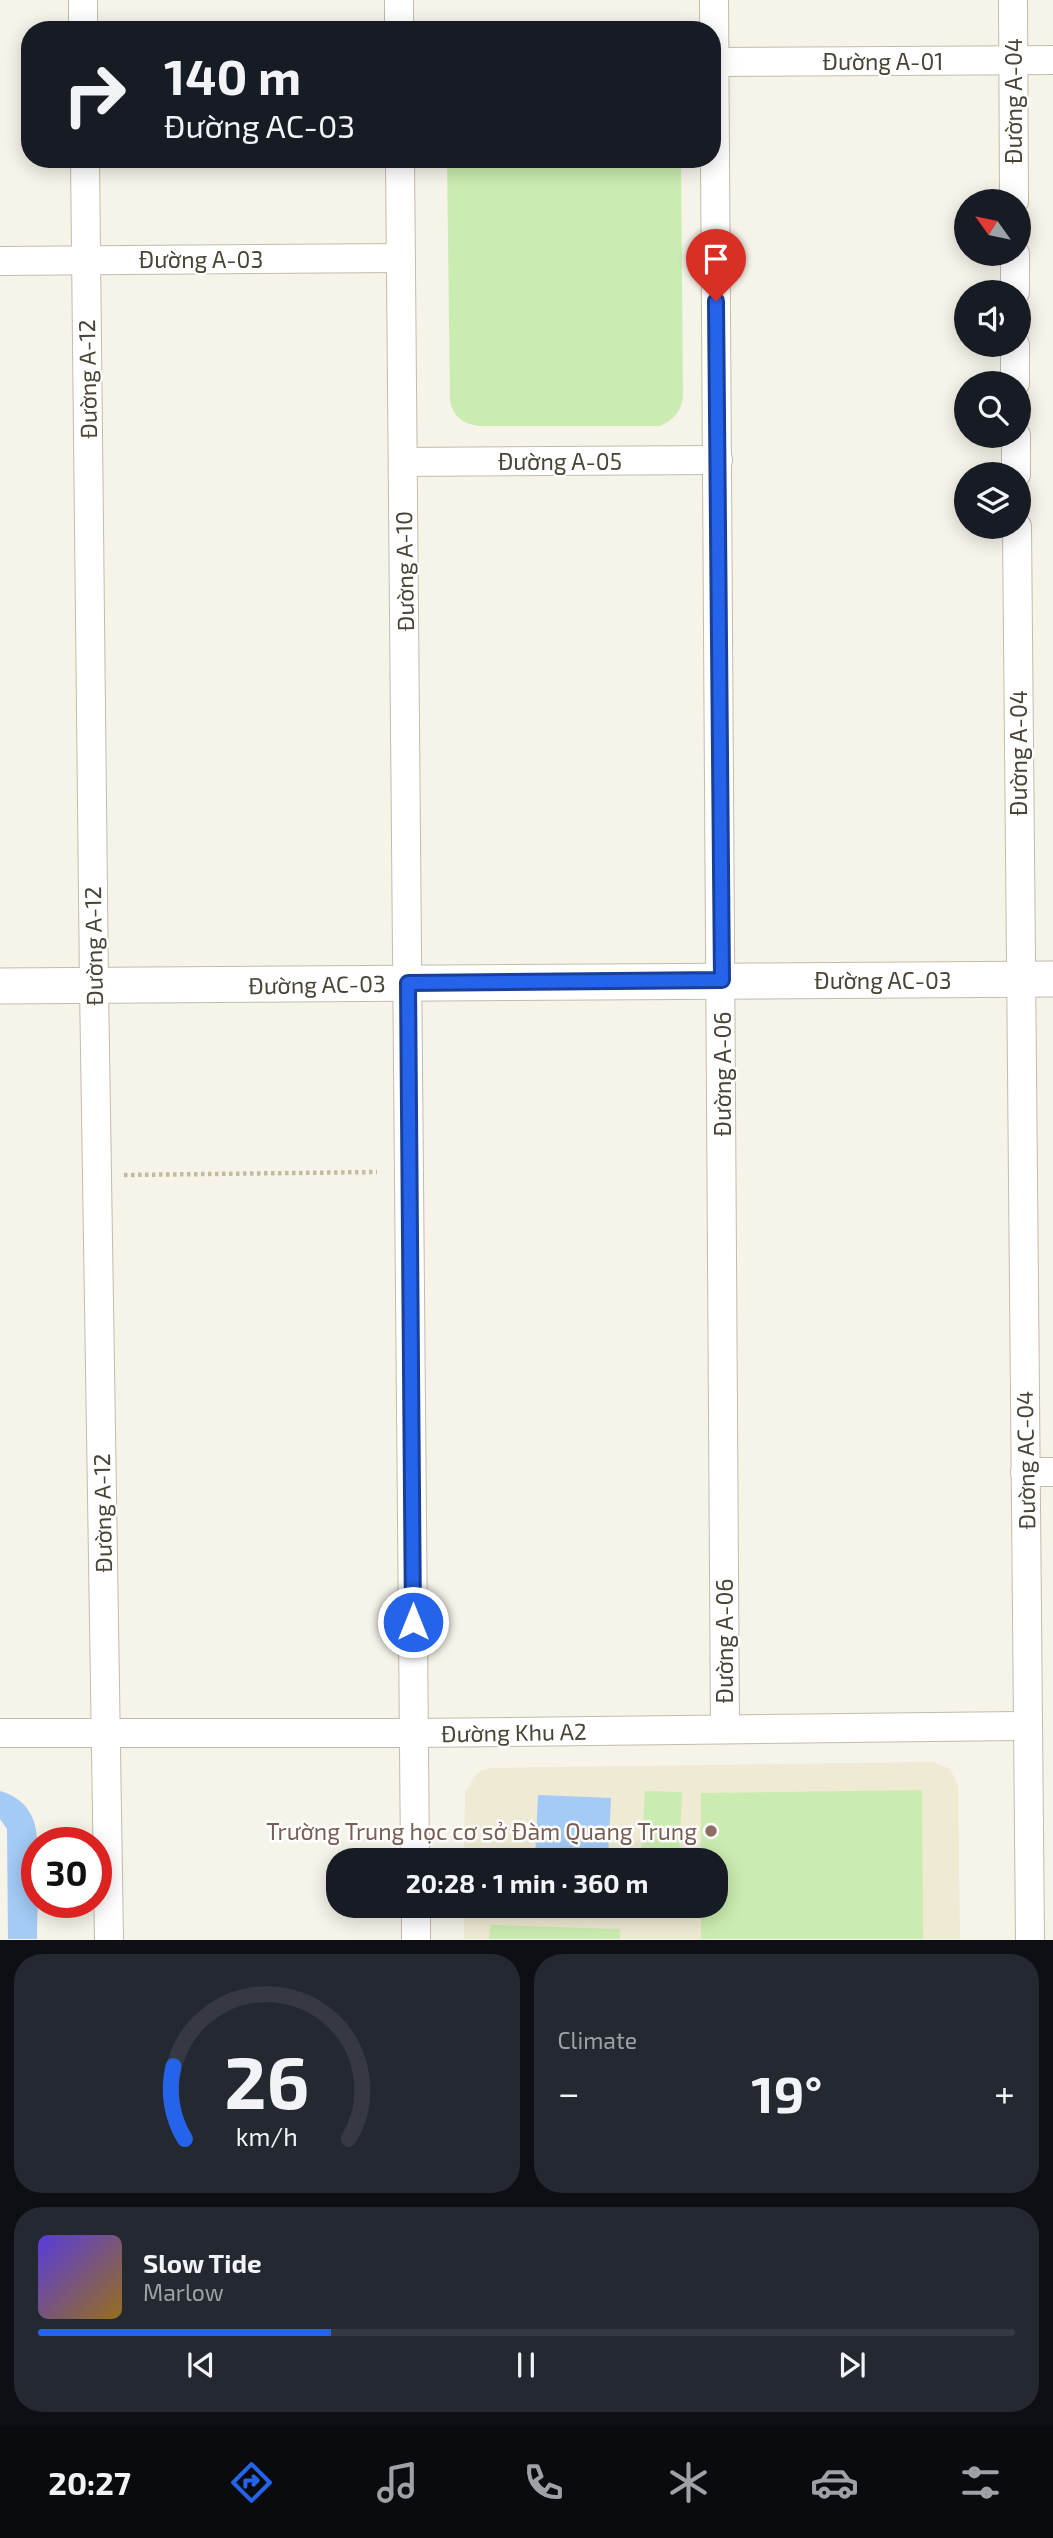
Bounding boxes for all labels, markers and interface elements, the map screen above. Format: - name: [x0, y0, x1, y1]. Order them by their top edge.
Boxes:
- street label: Đường A-04: [999, 38, 1027, 164]
- text: 140 m: [164, 46, 301, 105]
- street label: Đường A-01: [823, 47, 943, 75]
- icon: right: [49, 49, 140, 140]
- text: Đường AC-03: [164, 106, 355, 144]
- north arrow: [954, 189, 1031, 266]
- map controls: [954, 189, 1031, 539]
- pin: [686, 229, 746, 301]
- icon: arrive: [697, 240, 735, 278]
- street label: Đường A-03: [139, 245, 263, 273]
- button: sound: [954, 280, 1031, 357]
- street label: Đường A-12: [72, 319, 102, 439]
- button: search: [954, 371, 1031, 448]
- street label: Đường A-05: [498, 447, 622, 475]
- button: layers: [954, 462, 1031, 539]
- street label: Đường A-10: [389, 511, 419, 631]
- street label: Đường A-04: [1004, 690, 1032, 816]
- street label: Đường A-12: [78, 886, 108, 1006]
- street label: Đường AC-03: [814, 966, 952, 994]
- street label: Đường AC-03: [248, 969, 386, 999]
- street label: Đường A-06: [708, 1012, 736, 1136]
- street label: Đường AC-04: [1010, 1390, 1040, 1530]
- street label: Đường A-12: [87, 1453, 117, 1573]
- street label: Đường A-06: [710, 1579, 738, 1703]
- position arrow: [376, 1585, 450, 1659]
- street label: Đường Khu A2: [441, 1717, 587, 1747]
- place label: Trường Trung học cơ sở Đàm Quang Trung: [266, 1817, 697, 1845]
- marker: Trường Trung học cơ sở Đàm Quang Trung: [703, 1823, 719, 1839]
- speed limit sign: 30: [21, 1827, 112, 1918]
- text: 20:28 · 1 min · 360 m: [406, 1867, 648, 1898]
- text: Climate: [558, 2026, 637, 2054]
- text: 26: [224, 2037, 309, 2125]
- text: 19°: [751, 2061, 822, 2123]
- text: −: [558, 2069, 580, 2115]
- text: +: [994, 2069, 1015, 2115]
- text: km/h: [236, 2121, 298, 2151]
- text: Slow Tide: [143, 2247, 262, 2278]
- text: Marlow: [143, 2278, 224, 2306]
- icon: previous: [182, 2346, 220, 2384]
- icon: pause: [507, 2346, 545, 2384]
- icon: next: [833, 2346, 871, 2384]
- icon: directions: [227, 2458, 276, 2507]
- icon: music: [373, 2458, 422, 2507]
- icon: phone: [519, 2458, 568, 2507]
- icon: climate: [664, 2458, 713, 2507]
- icon: car: [810, 2458, 859, 2507]
- icon: filters: [956, 2458, 1005, 2507]
- text: 20:27: [48, 2463, 131, 2501]

